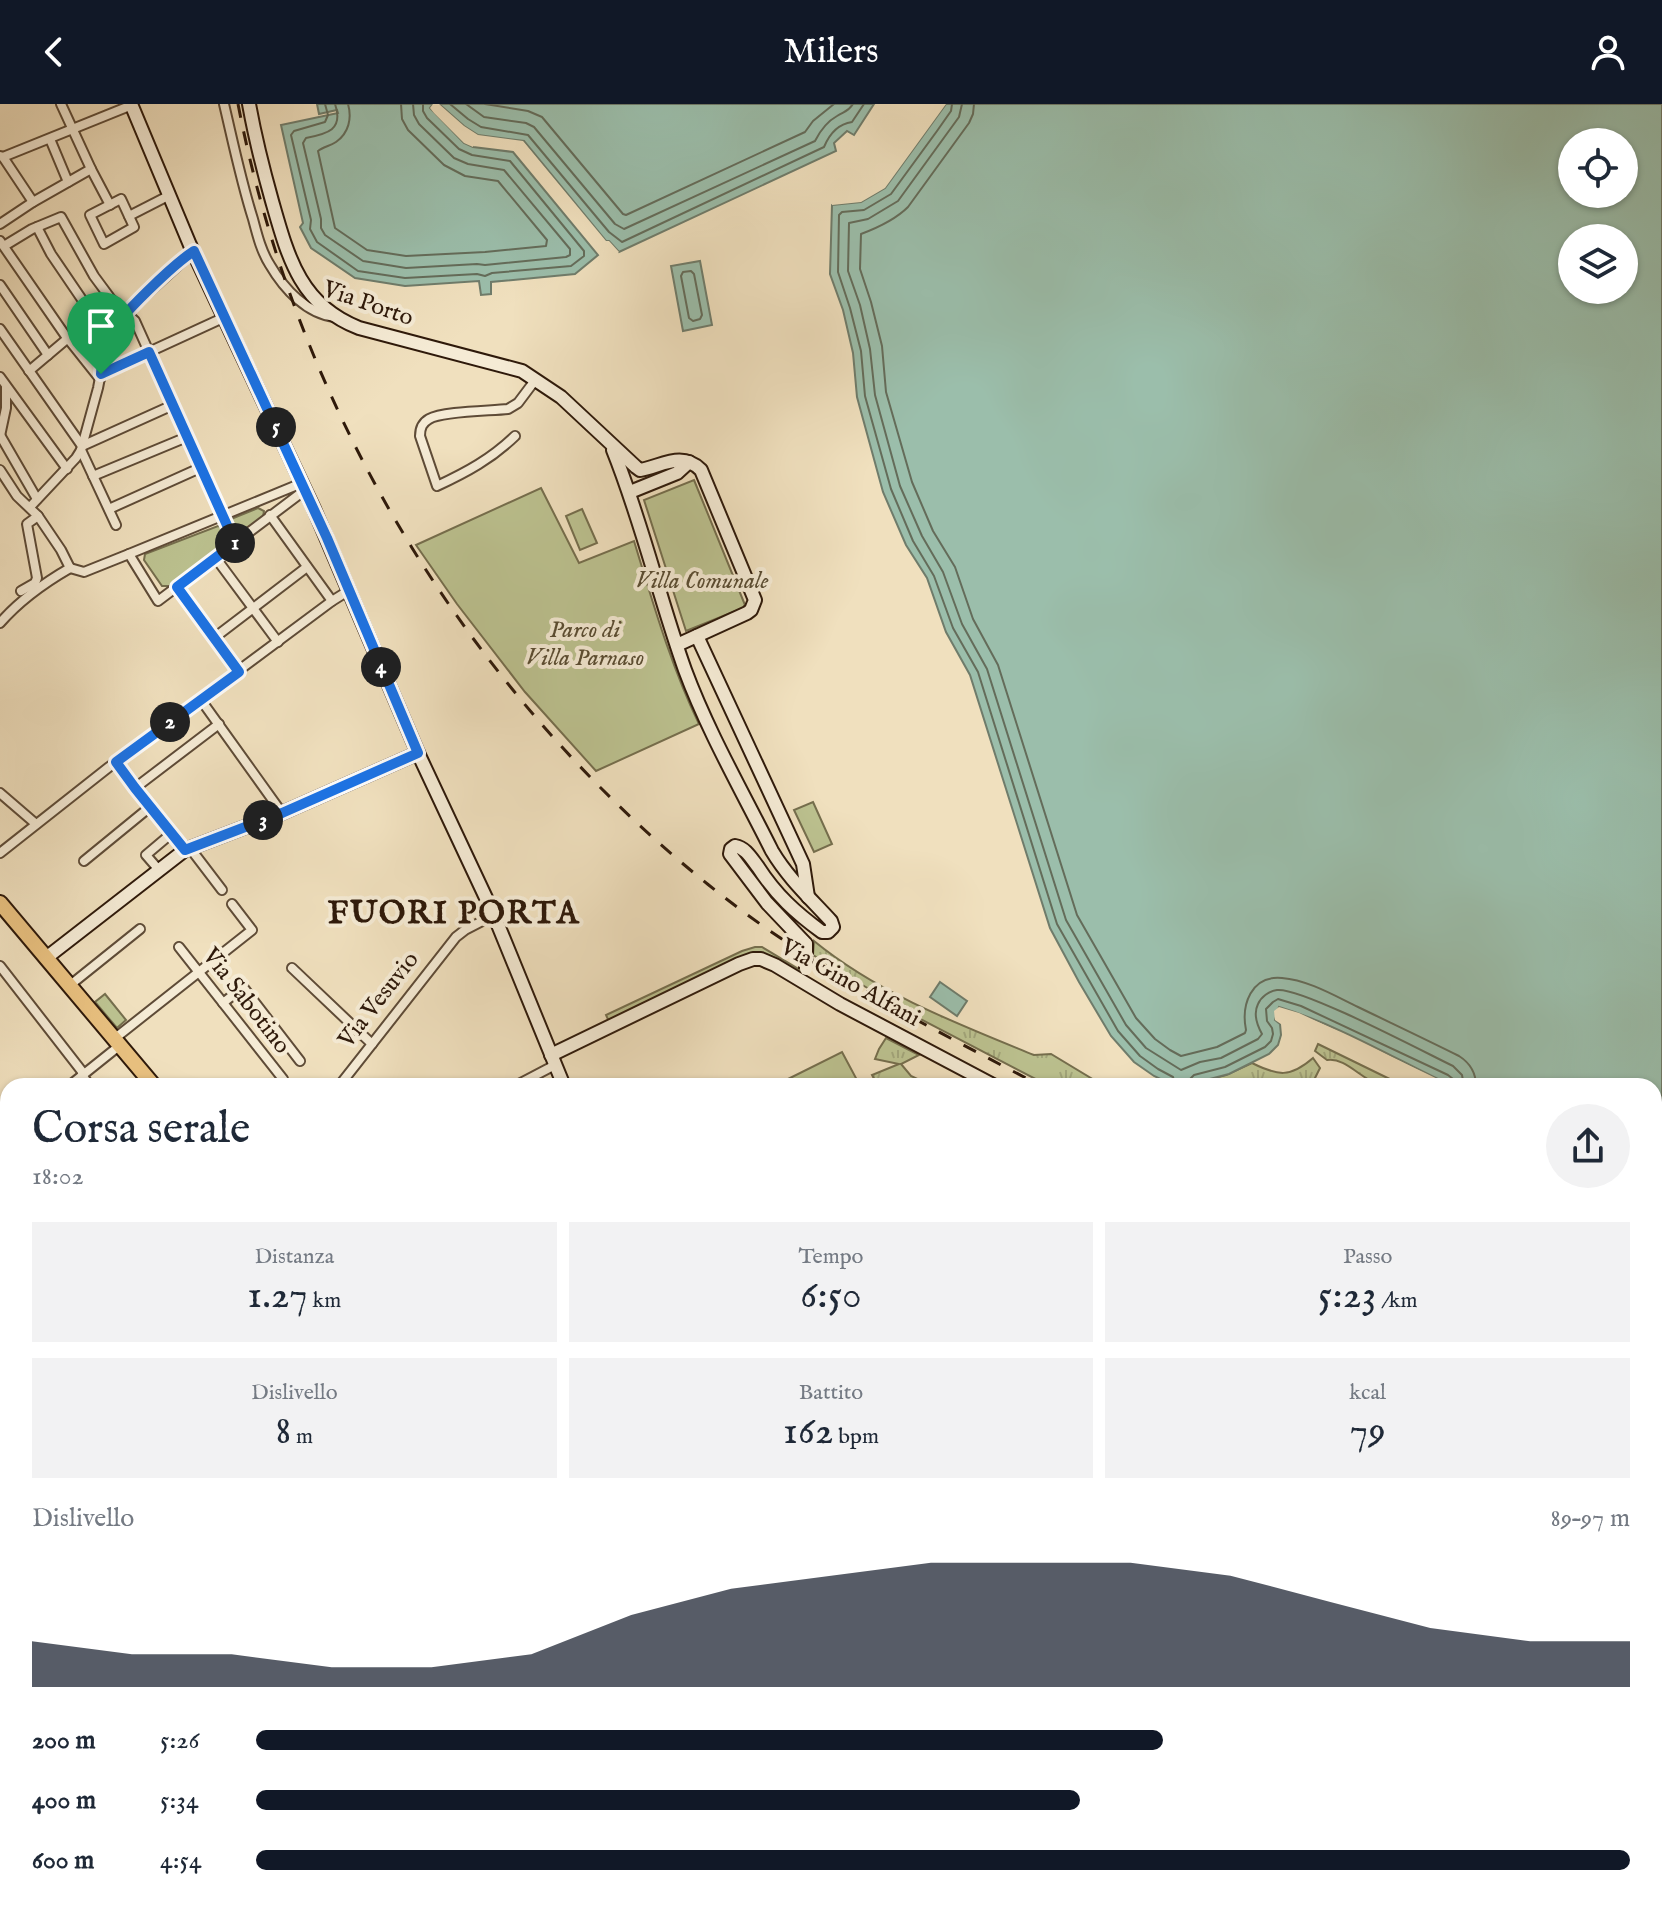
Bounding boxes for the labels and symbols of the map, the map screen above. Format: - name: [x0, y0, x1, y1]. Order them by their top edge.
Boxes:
- street label: Via Porto: [318, 274, 418, 334]
- pin: [67, 292, 135, 374]
- pin: 5: [256, 407, 296, 447]
- pin: 1: [215, 523, 255, 563]
- park label: Villa Comunale: [636, 566, 768, 597]
- park label: Parco di Villa Parnaso: [526, 615, 644, 674]
- pin: 4: [361, 647, 401, 687]
- pin: 2: [150, 702, 190, 742]
- pin: 3: [243, 800, 283, 840]
- district label: FUORI PORTA: [328, 894, 580, 935]
- street label: Via Gino Alfani: [774, 931, 925, 1034]
- street label: Via Sabotino: [194, 941, 297, 1060]
- street label: Via Vesuvio: [331, 946, 426, 1055]

